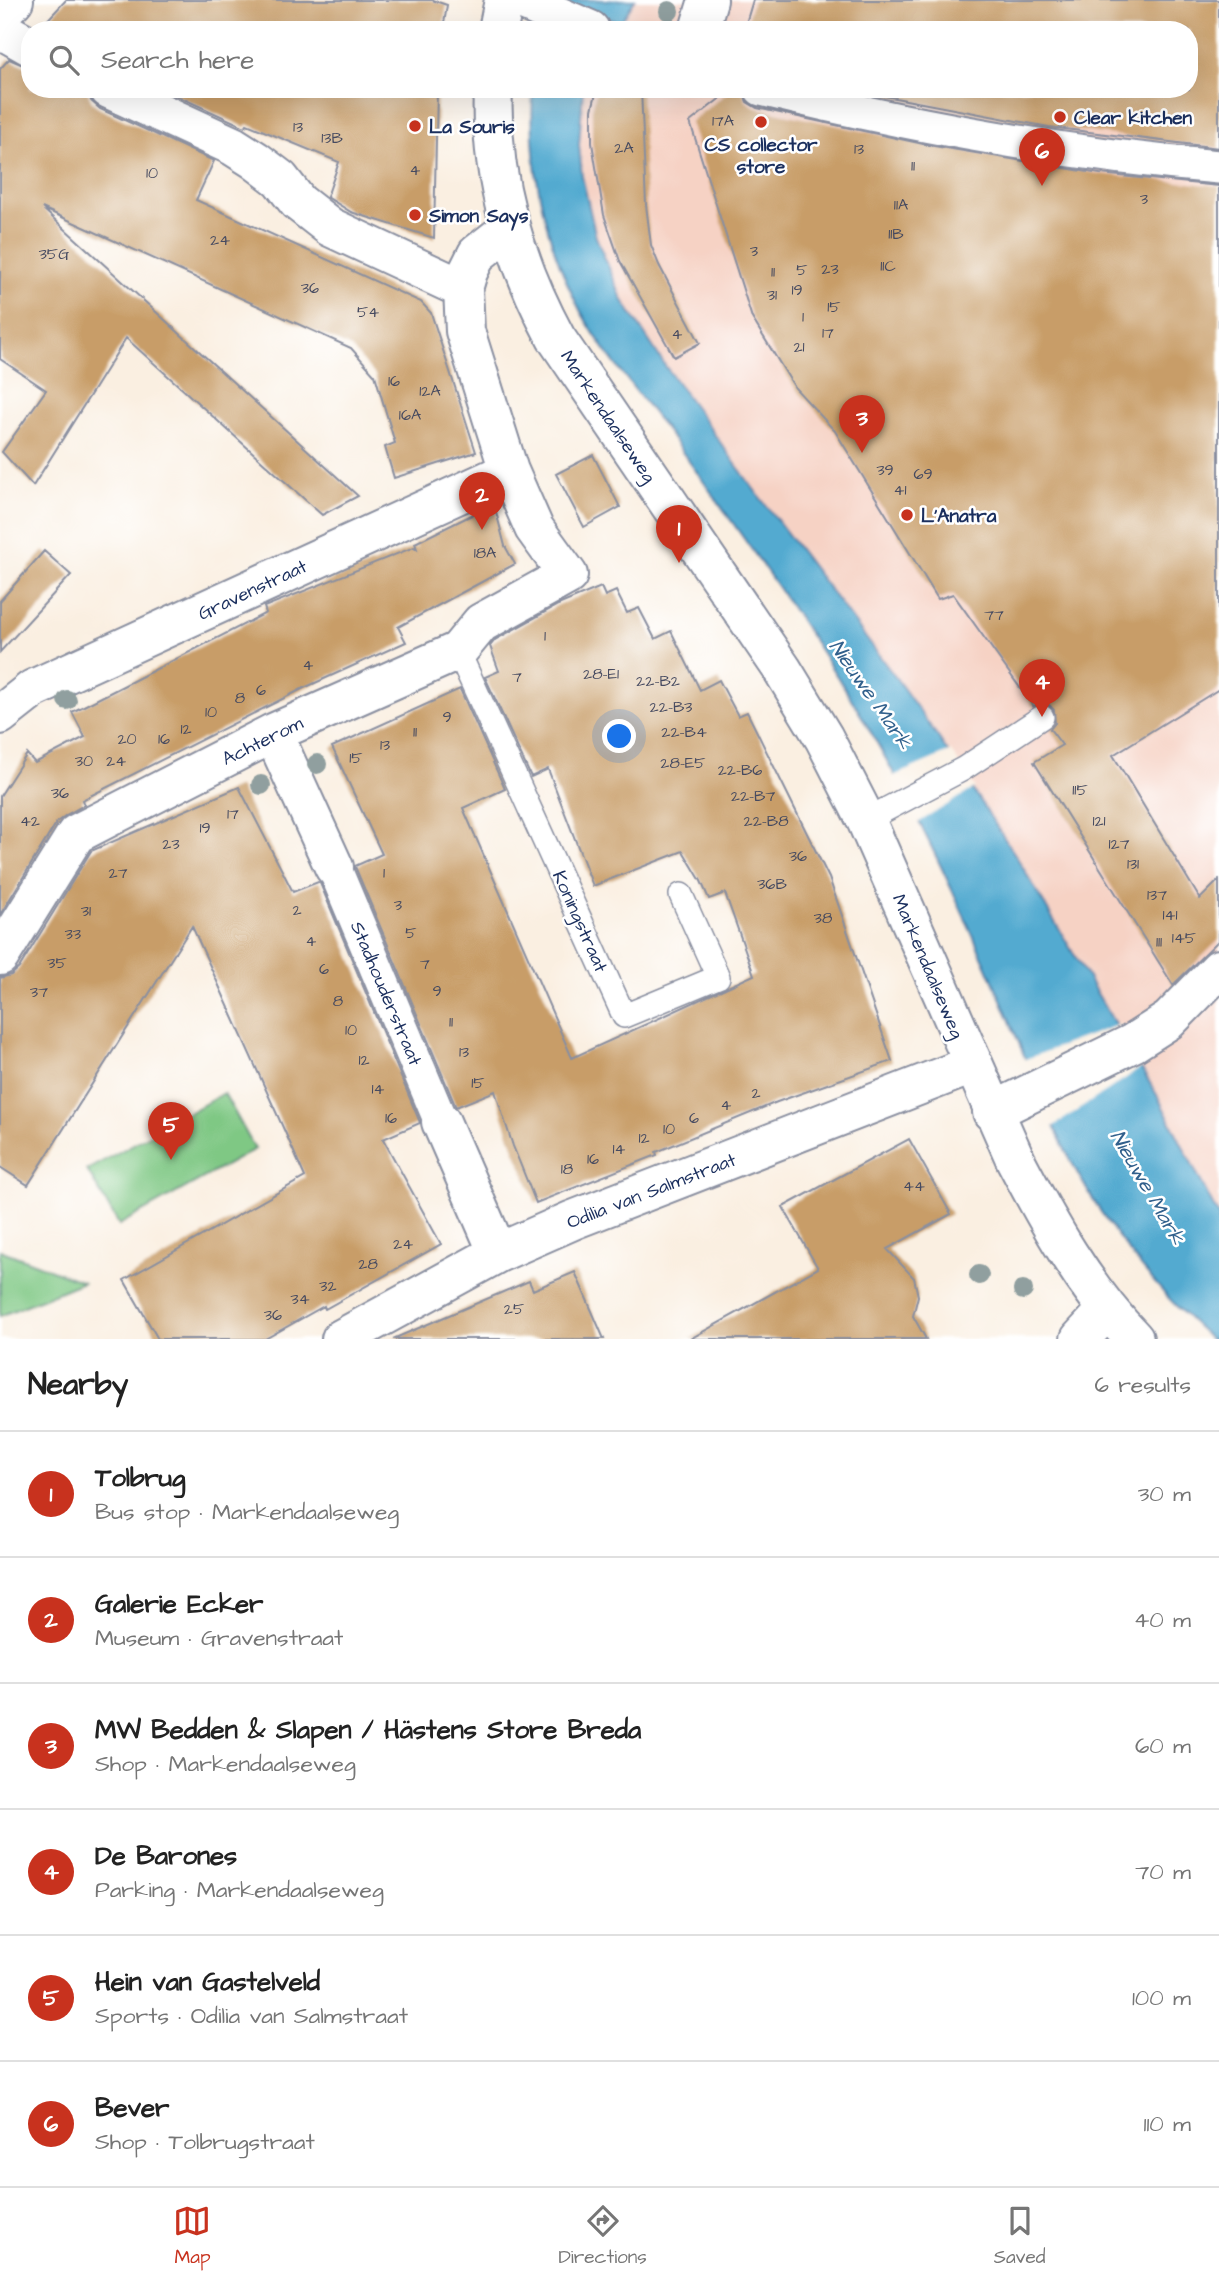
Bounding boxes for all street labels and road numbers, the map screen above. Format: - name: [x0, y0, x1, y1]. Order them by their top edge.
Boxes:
- street label: Markendaalseweg: [552, 345, 662, 489]
- street label: Gravenstraat: [194, 553, 312, 627]
- street label: Achterom: [217, 710, 308, 773]
- street label: Koningstraat: [544, 867, 614, 977]
- street label: Markendaalseweg: [884, 890, 970, 1044]
- street label: Stadhouderstraat: [343, 917, 428, 1070]
- street label: Odilia van Salmstraat: [563, 1147, 740, 1236]

